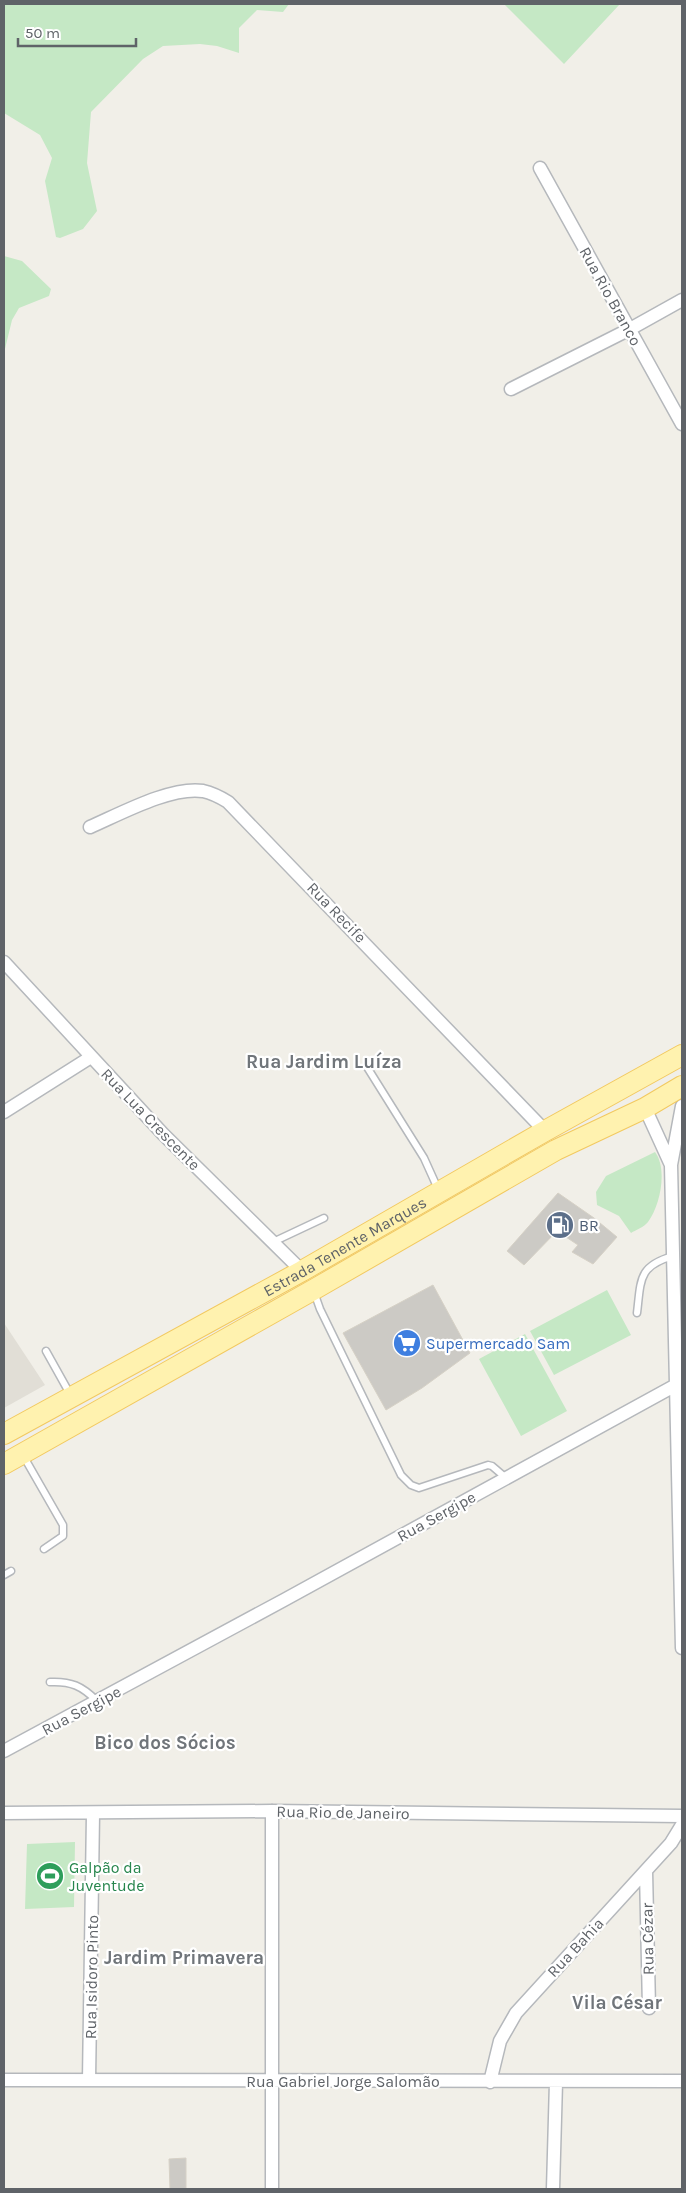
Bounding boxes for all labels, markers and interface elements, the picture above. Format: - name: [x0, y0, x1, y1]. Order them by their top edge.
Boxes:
- scale bar: [18, 15, 135, 47]
- text: 50 m: [25, 24, 60, 42]
- street label: Rua Rio Branco: [575, 243, 646, 349]
- street label: Rua Recife: [303, 878, 370, 947]
- district label: Rua Jardim Luíza: [246, 1051, 402, 1073]
- street label: Rua Lua Crescente: [97, 1064, 204, 1174]
- street label: Estrada Tenente Marques: [260, 1192, 430, 1300]
- fuel station icon: BR: [545, 1210, 575, 1240]
- place label: BR: [579, 1216, 599, 1235]
- supermarket icon: Supermercado Sam: [392, 1328, 422, 1358]
- place label: Supermercado Sam: [426, 1334, 570, 1353]
- street label: Rua Sergipe: [394, 1487, 479, 1546]
- street label: Rua Sergipe: [38, 1682, 124, 1739]
- district label: Bico dos Sócios: [94, 1732, 236, 1754]
- street label: Rua Rio de Janeiro: [276, 1802, 410, 1823]
- place label: Galpão da Juventude: [69, 1858, 144, 1895]
- sports icon: Galpão da Juventude: [35, 1861, 65, 1891]
- street label: Rua Cézar: [637, 1902, 658, 1975]
- street label: Rua Bahia: [543, 1914, 608, 1981]
- street label: Rua Isidoro Pinto: [81, 1915, 102, 2039]
- district label: Jardim Primavera: [104, 1947, 264, 1969]
- district label: Vila César: [572, 1992, 663, 2014]
- street label: Rua Gabriel Jorge Salomão: [246, 2072, 440, 2091]

